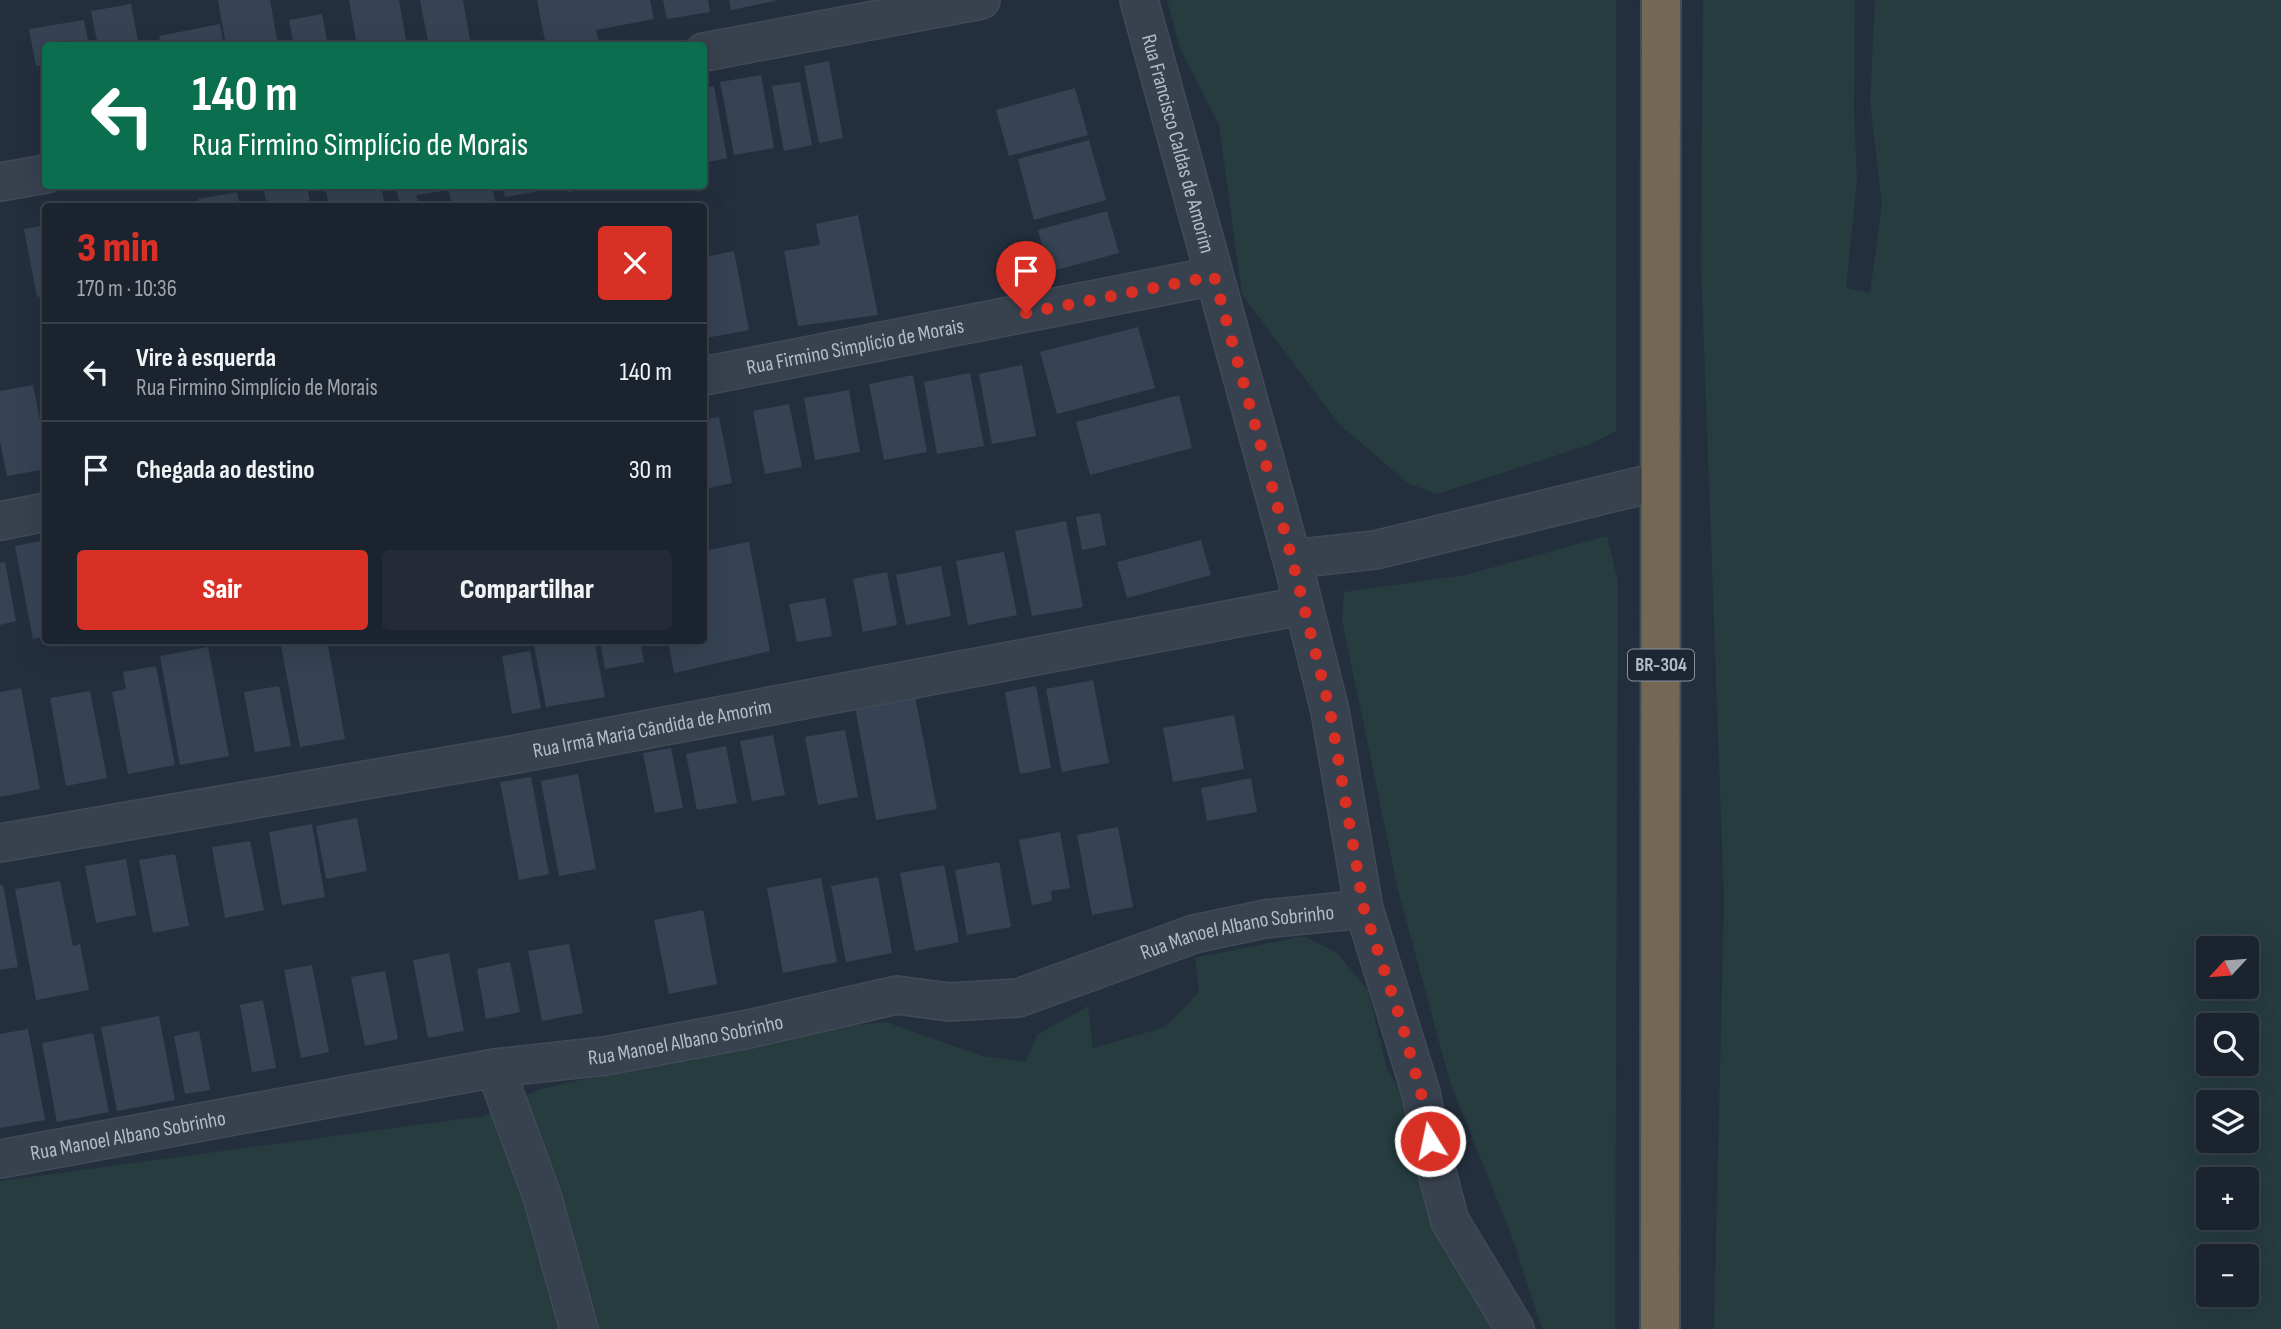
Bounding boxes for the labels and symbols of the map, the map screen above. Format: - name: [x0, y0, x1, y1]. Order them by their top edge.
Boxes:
- street label: Rua Francisco Caldas de Amorim: [1136, 31, 1220, 256]
- pin: [996, 241, 1056, 313]
- street label: Rua Firmino Simplício de Morais: [744, 313, 966, 380]
- road number: BR-304: [1628, 650, 1694, 680]
- street label: Rua Irmã Maria Cândida de Amorim: [531, 694, 773, 763]
- street label: Rua Manoel Albano Sobrinho: [1137, 900, 1335, 965]
- north arrow: [2196, 936, 2259, 999]
- street label: Rua Manoel Albano Sobrinho: [587, 1009, 785, 1070]
- position arrow: [1393, 1104, 1467, 1178]
- street label: Rua Manoel Albano Sobrinho: [28, 1105, 228, 1166]

